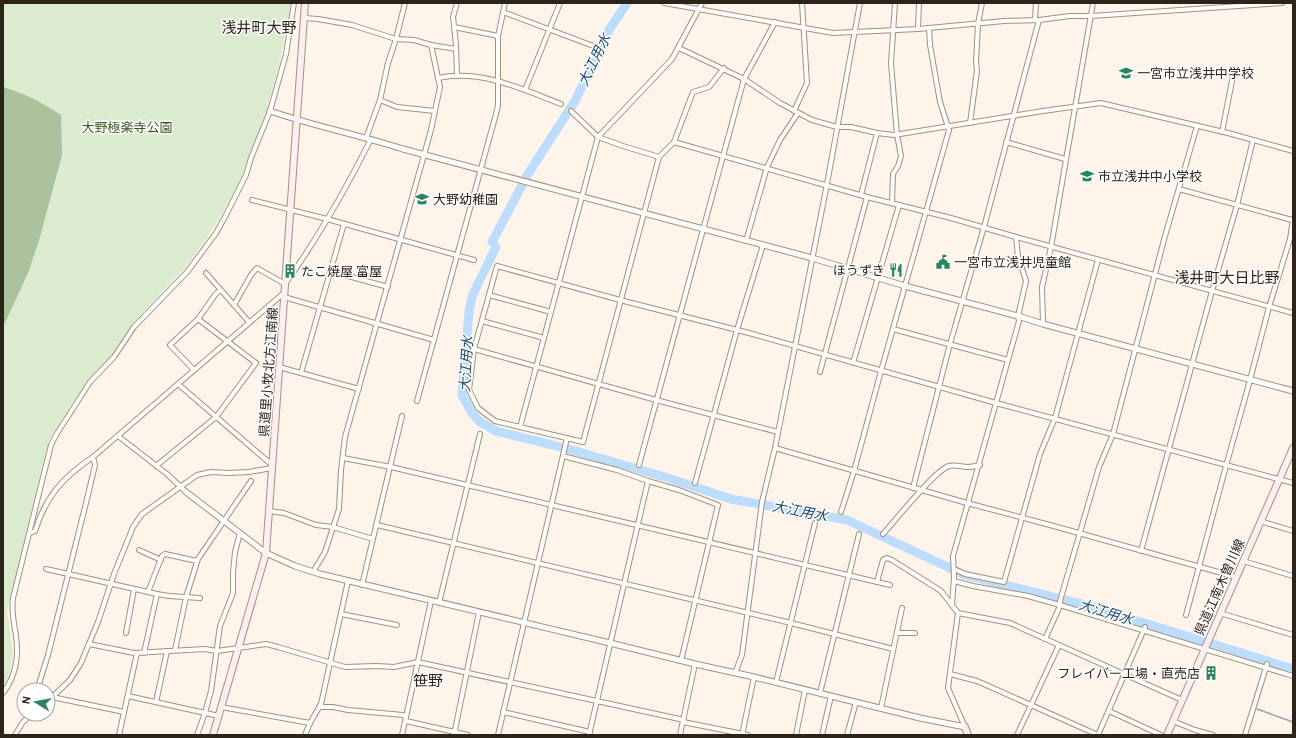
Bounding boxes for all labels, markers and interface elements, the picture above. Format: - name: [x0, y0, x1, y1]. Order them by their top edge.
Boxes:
- district label: 浅井町大野: [221, 19, 297, 39]
- water label: 大江用水: [575, 30, 616, 90]
- school or university icon: 一宮市立浅井中学校: [1118, 65, 1134, 81]
- place label: 一宮市立浅井中学校: [1137, 66, 1254, 83]
- park label: 大野極楽寺公園: [81, 120, 173, 137]
- school or university icon: 市立浅井中小学校: [1079, 168, 1095, 184]
- place label: 市立浅井中小学校: [1098, 169, 1202, 186]
- school or university icon: 大野幼稚園: [414, 191, 430, 207]
- place label: 大野幼稚園: [433, 193, 498, 209]
- public building icon: 一宮市立浅井児童館: [935, 254, 951, 270]
- place label: 一宮市立浅井児童館: [954, 255, 1071, 272]
- restaurant icon: ほうずき: [888, 262, 904, 278]
- building icon: たこ焼屋 富屋: [282, 263, 298, 279]
- place label: ほうずき: [833, 264, 885, 280]
- place label: たこ焼屋 富屋: [301, 265, 382, 281]
- district label: 浅井町大日比野: [1174, 269, 1280, 289]
- street label: 県道里小牧北方江南線: [256, 307, 283, 438]
- water label: 大江用水: [458, 334, 478, 392]
- water label: 大江用水: [771, 499, 831, 527]
- street label: 県道江南木曽川線: [1191, 537, 1249, 639]
- water label: 大江用水: [1076, 597, 1137, 630]
- building icon: フレイバー工場・直売店: [1203, 665, 1219, 681]
- place label: フレイバー工場・直売店: [1057, 666, 1200, 683]
- district label: 笹野: [413, 673, 443, 692]
- north arrow: [16, 682, 56, 722]
- text: N: [20, 695, 35, 705]

